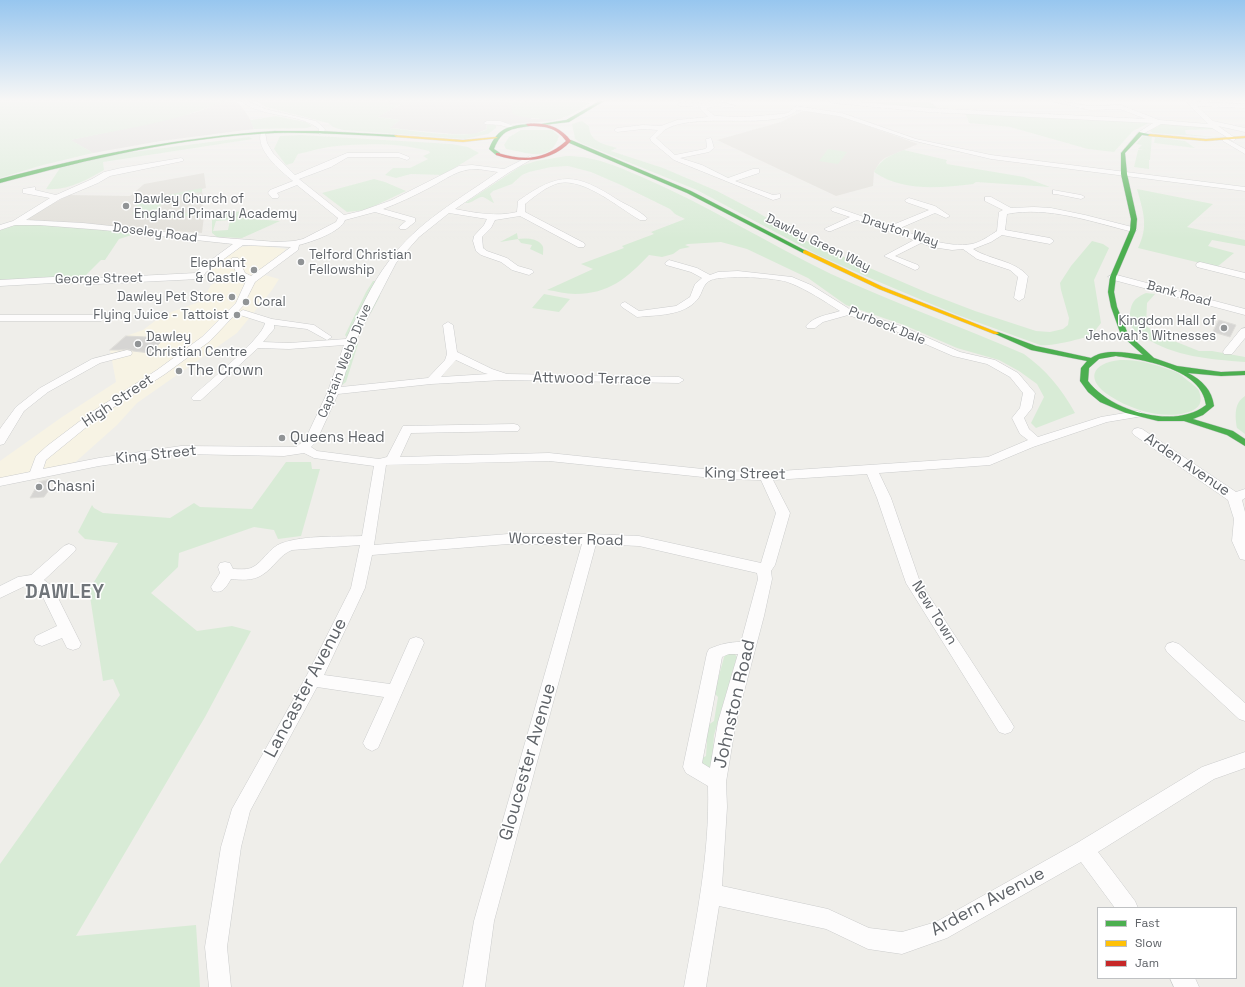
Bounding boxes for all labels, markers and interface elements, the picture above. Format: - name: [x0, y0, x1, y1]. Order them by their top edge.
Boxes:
- place label: Dawley Church of England Primary Academy: [134, 191, 297, 222]
- marker: Dawley Church of England Primary Academy: [121, 201, 131, 211]
- street label: Dawley Green Way: [763, 211, 873, 275]
- street label: Drayton Way: [859, 211, 941, 251]
- street label: Doseley Road: [112, 220, 198, 246]
- place label: Telford Christian Fellowship: [309, 247, 412, 278]
- place label: Elephant & Castle: [190, 255, 246, 286]
- marker: Telford Christian Fellowship: [296, 257, 306, 267]
- marker: Elephant & Castle: [249, 265, 259, 275]
- street label: George Street: [55, 270, 143, 288]
- street label: Bank Road: [1145, 278, 1213, 310]
- place label: Dawley Pet Store: [117, 289, 224, 305]
- marker: Dawley Pet Store: [227, 292, 237, 302]
- place label: Coral: [254, 294, 286, 310]
- marker: Coral: [241, 297, 251, 307]
- street label: Captain Webb Drive: [315, 302, 375, 420]
- street label: Purbeck Dale: [846, 303, 928, 349]
- place label: Flying Juice - Tattoist: [93, 307, 229, 323]
- marker: Flying Juice - Tattoist: [232, 310, 242, 320]
- place label: Kingdom Hall of Jehovah's Witnesses: [1085, 313, 1216, 344]
- marker: Kingdom Hall of Jehovah's Witnesses: [1219, 323, 1229, 333]
- place label: Dawley Christian Centre: [146, 329, 247, 360]
- marker: Dawley Christian Centre: [133, 339, 143, 349]
- place label: The Crown: [187, 362, 263, 380]
- marker: The Crown: [174, 366, 184, 376]
- street label: Attwood Terrace: [533, 369, 651, 389]
- street label: High Street: [79, 371, 157, 431]
- place label: Queens Head: [290, 429, 385, 447]
- street label: Arden Avenue: [1141, 430, 1233, 500]
- marker: Queens Head: [277, 433, 287, 443]
- street label: King Street: [115, 442, 197, 468]
- street label: King Street: [704, 464, 786, 484]
- place label: Chasni: [47, 478, 95, 496]
- marker: Chasni: [34, 482, 44, 492]
- street label: Worcester Road: [508, 530, 624, 550]
- street label: New Town: [907, 578, 961, 648]
- district label: DAWLEY: [25, 582, 105, 604]
- street label: Lancaster Avenue: [260, 614, 352, 762]
- street label: Johnston Road: [710, 637, 760, 771]
- street label: Gloucester Avenue: [495, 681, 561, 843]
- street label: Ardern Avenue: [927, 863, 1049, 941]
- legend: [1097, 907, 1237, 979]
- text: Fast: [1135, 915, 1160, 931]
- text: Slow: [1135, 935, 1162, 951]
- text: Jam: [1135, 955, 1159, 971]

